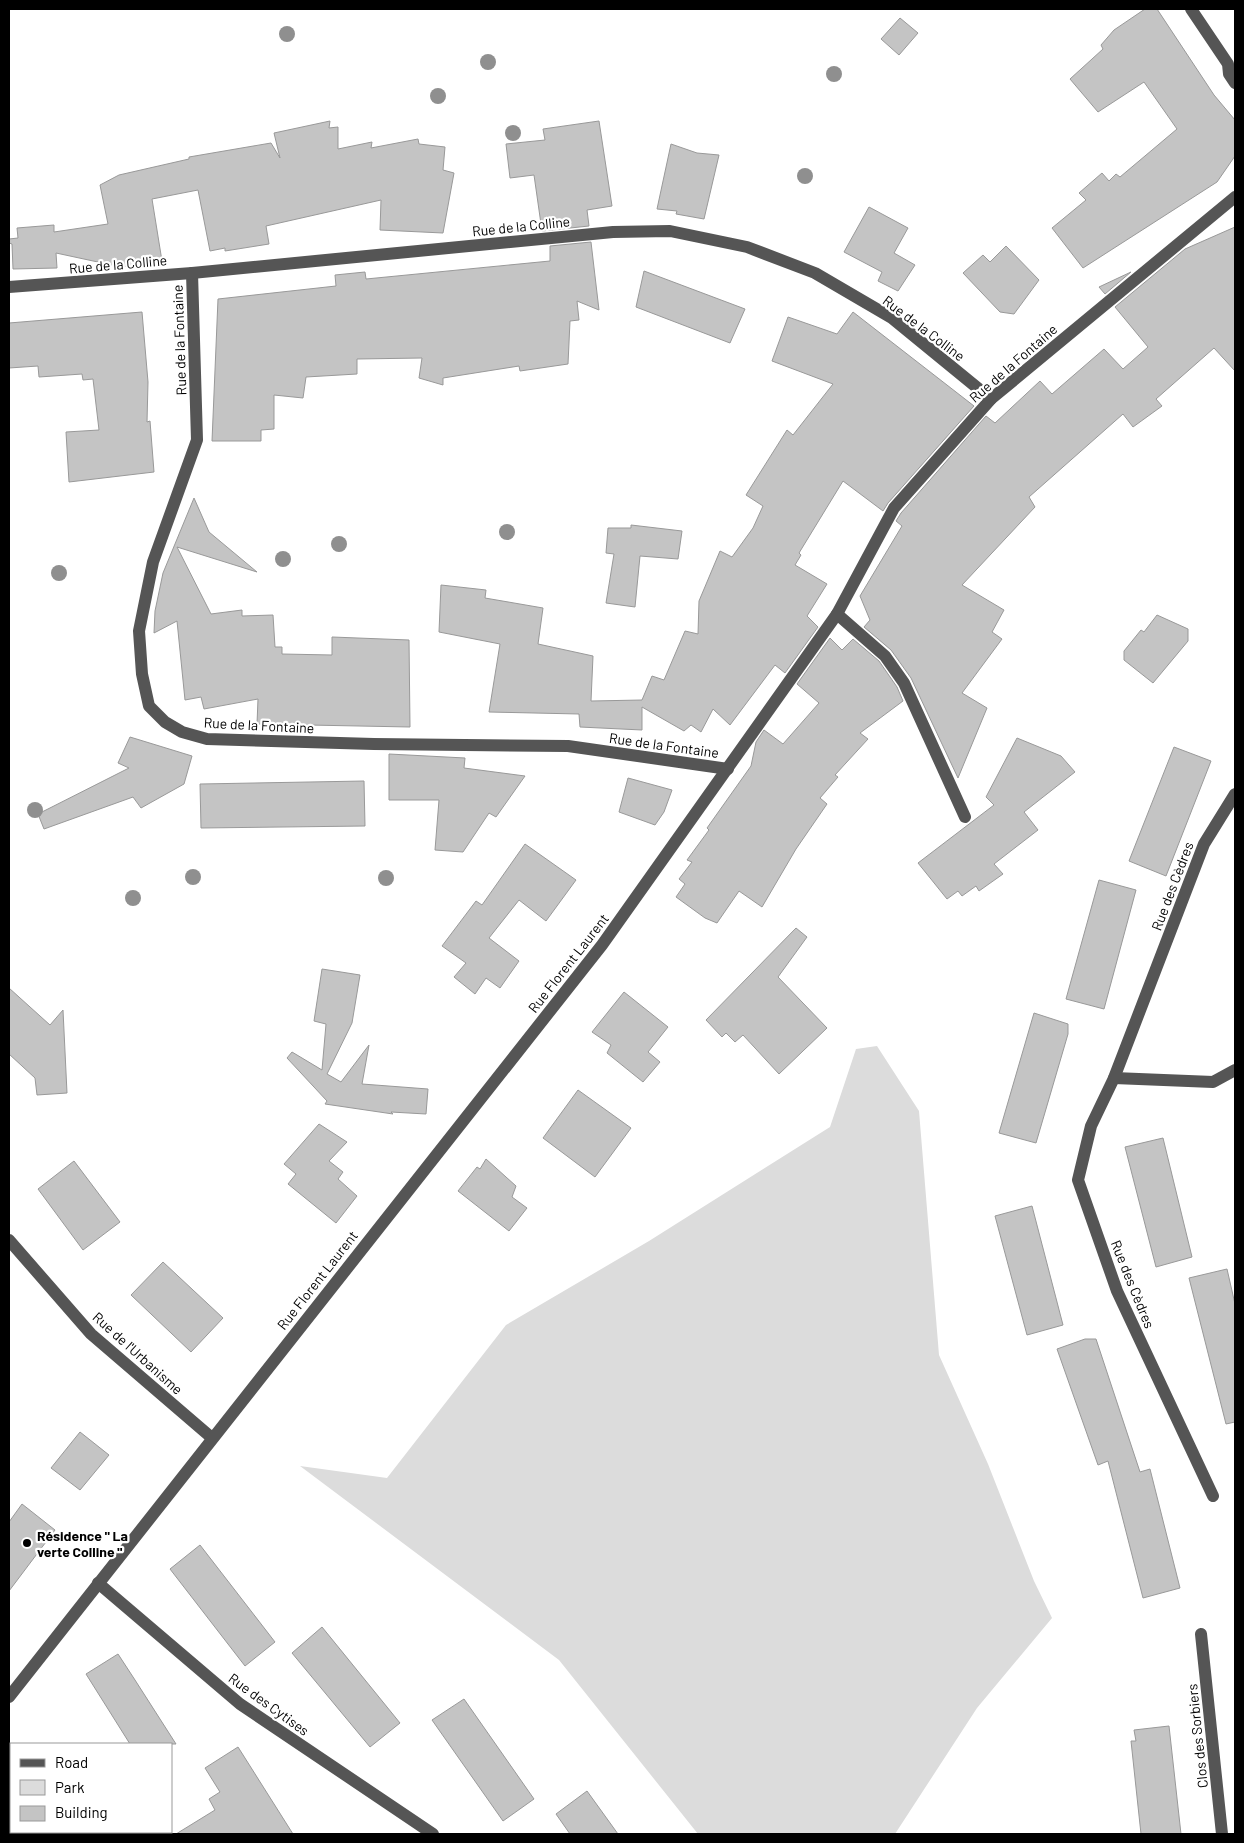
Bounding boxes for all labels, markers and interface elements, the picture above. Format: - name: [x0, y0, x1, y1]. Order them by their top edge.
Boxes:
- street label: Rue de la Colline: [471, 212, 571, 240]
- street label: Rue de la Colline: [68, 251, 168, 277]
- street label: Rue de la Fontaine: [169, 284, 189, 396]
- street label: Rue de la Colline: [880, 292, 968, 364]
- street label: Rue de la Fontaine: [966, 320, 1060, 406]
- street label: Rue de la Fontaine: [203, 714, 315, 736]
- street label: Rue de la Fontaine: [608, 729, 720, 761]
- street label: Rue des Cèdres: [1147, 839, 1197, 933]
- street label: Rue Florent Laurent: [524, 910, 612, 1016]
- street label: Rue Florent Laurent: [273, 1227, 361, 1333]
- street label: Rue des Cèdres: [1108, 1237, 1158, 1331]
- street label: Rue de l'Urbanisme: [90, 1308, 186, 1398]
- place label: Résidence " La verte Colline ": [37, 1527, 128, 1560]
- marker: Résidence " La verte Colline ": [21, 1537, 33, 1549]
- street label: Rue des Cytises: [225, 1669, 313, 1739]
- street label: Clos des Sorbiers: [1183, 1683, 1211, 1789]
- legend: [10, 1743, 172, 1833]
- text: Road: [55, 1753, 88, 1771]
- text: Park: [55, 1778, 85, 1796]
- text: Building: [55, 1803, 108, 1821]

